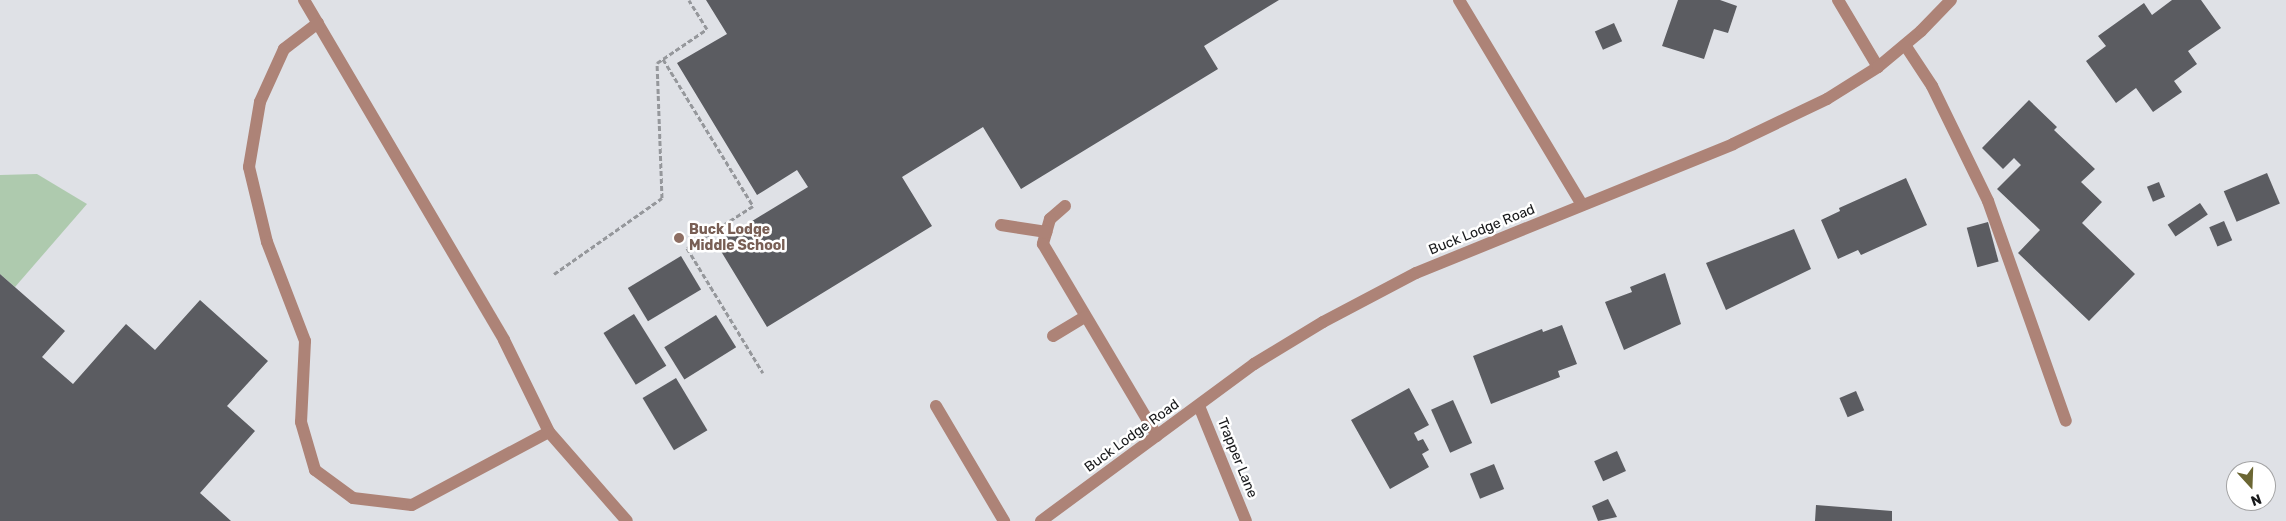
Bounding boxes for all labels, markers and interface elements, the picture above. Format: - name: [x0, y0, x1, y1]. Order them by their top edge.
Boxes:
- street label: Buck Lodge Road: [1426, 201, 1538, 259]
- place label: Buck Lodge Middle School: [689, 222, 785, 254]
- marker: Buck Lodge Middle School: [673, 232, 685, 244]
- street label: Buck Lodge Road: [1081, 396, 1183, 476]
- street label: Trapper Lane: [1213, 415, 1261, 501]
- north arrow: [2226, 461, 2276, 511]
- text: N: [2248, 490, 2264, 509]

